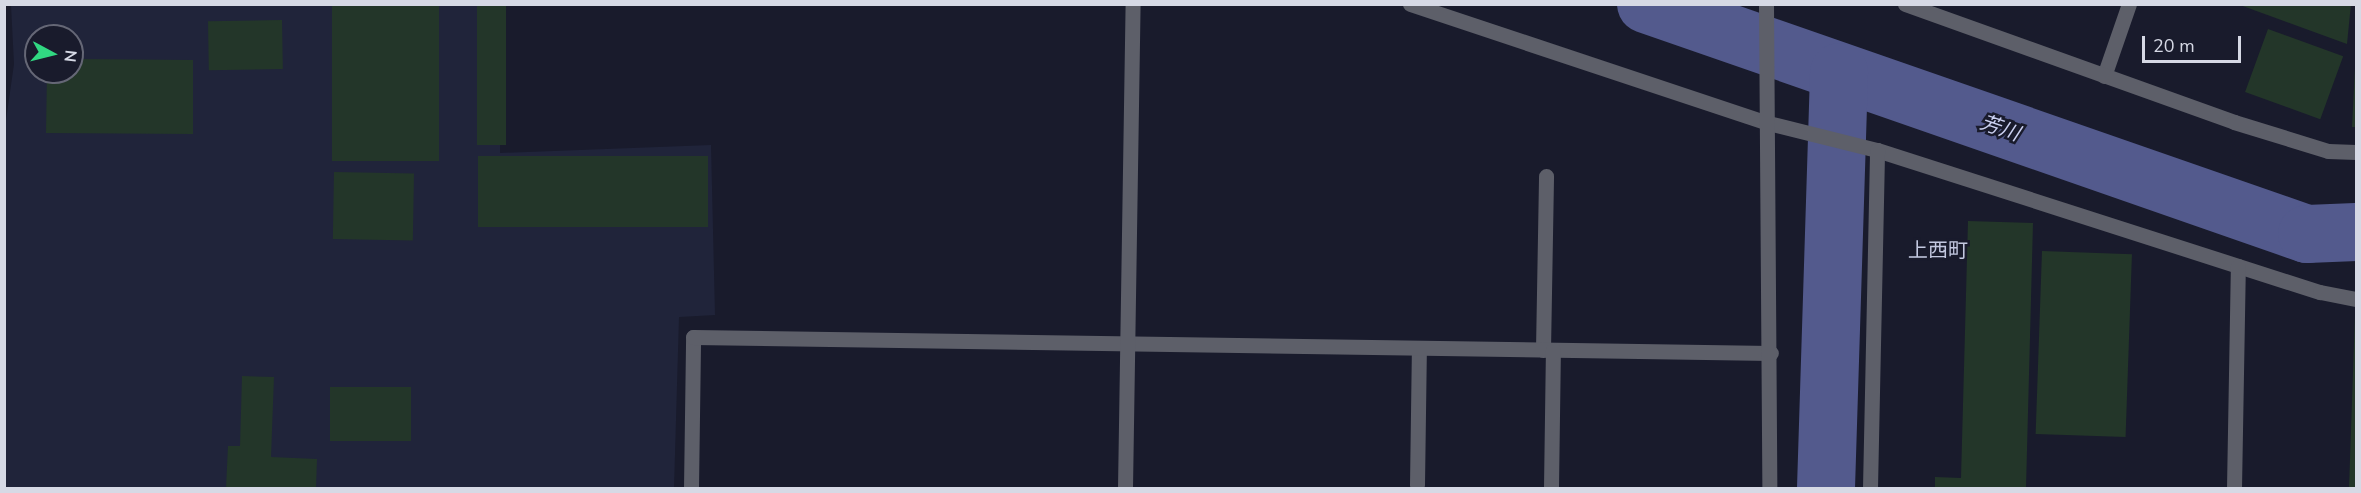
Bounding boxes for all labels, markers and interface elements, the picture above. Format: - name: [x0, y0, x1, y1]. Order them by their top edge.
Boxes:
- north arrow: [24, 24, 84, 84]
- scale bar: [2145, 24, 2244, 62]
- text: 20 m: [2153, 34, 2195, 58]
- text: N: [58, 49, 82, 63]
- water label: 芳川: [1977, 110, 2023, 146]
- district label: 上西町: [1908, 238, 1968, 262]

